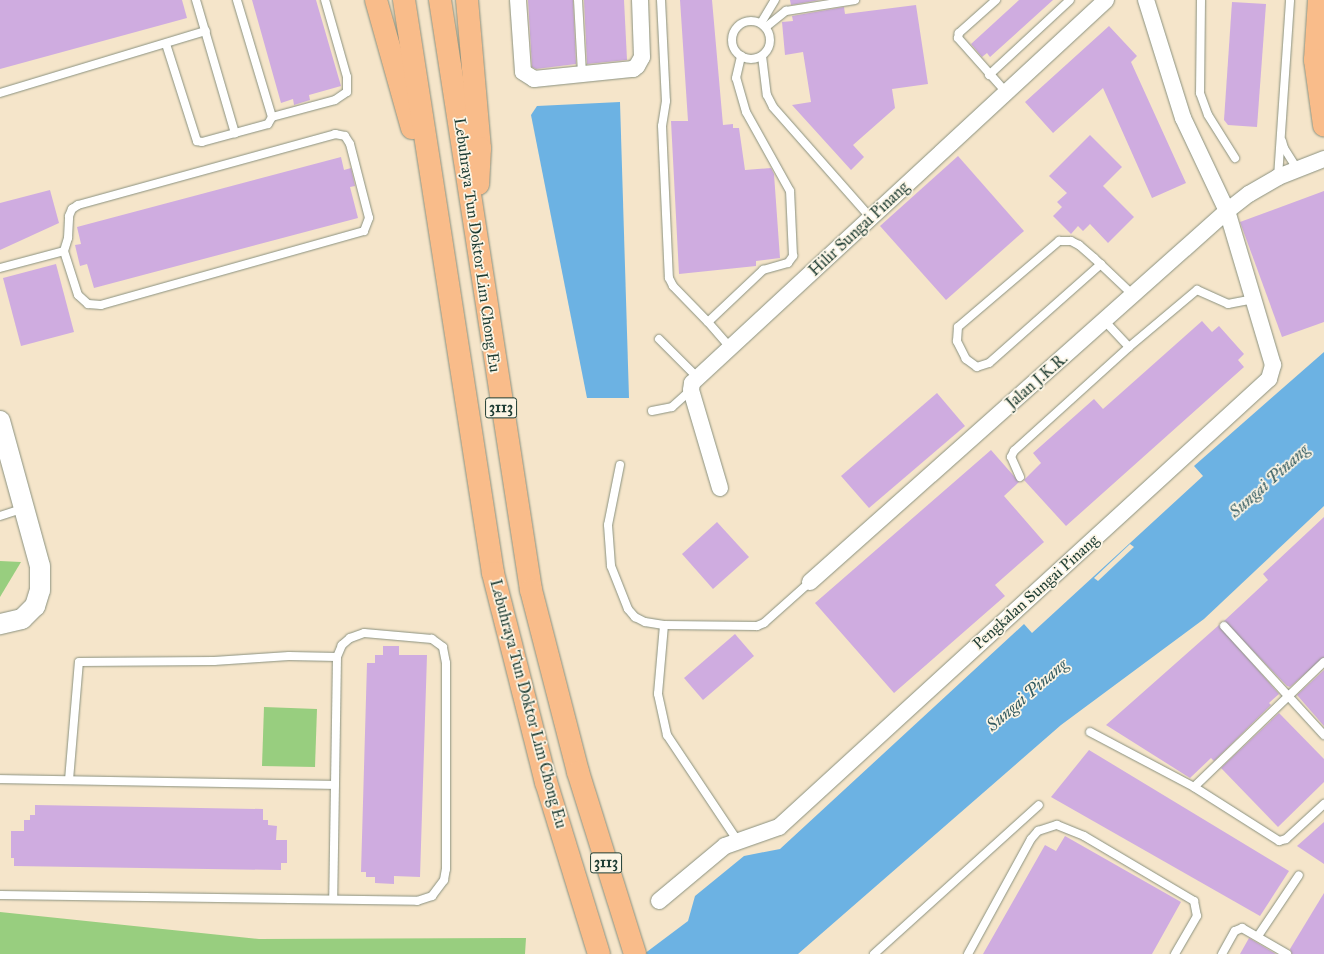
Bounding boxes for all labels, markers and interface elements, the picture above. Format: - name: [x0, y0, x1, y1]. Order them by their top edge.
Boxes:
- street label: Lebuhraya Tun Doktor Lim Chong Eu: [450, 116, 504, 374]
- street label: Hilir Sungai Pinang: [805, 178, 913, 280]
- street label: Jalan J.K.R.: [1002, 349, 1072, 413]
- road number: 3113: [485, 395, 517, 421]
- water label: Sungai Pinang: [1225, 440, 1313, 522]
- street label: Pengkalan Sungai Pinang: [969, 531, 1103, 653]
- street label: Lebuhraya Tun Doktor Lim Chong Eu: [485, 577, 571, 831]
- water label: Sungai Pinang: [982, 654, 1072, 736]
- road number: 3113: [590, 850, 622, 876]

